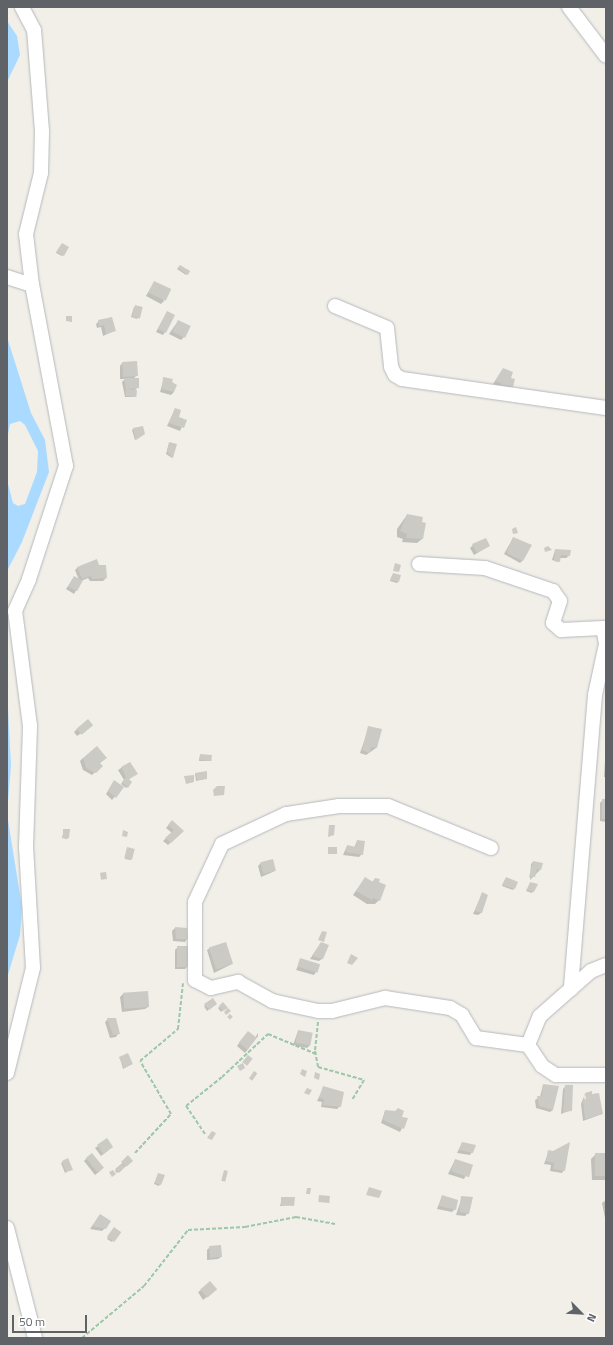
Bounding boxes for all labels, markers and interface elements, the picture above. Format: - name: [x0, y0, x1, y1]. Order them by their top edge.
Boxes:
- north arrow: [561, 1293, 601, 1333]
- scale bar: [14, 1307, 89, 1333]
- text: N: [583, 1311, 601, 1325]
- text: 50 m: [19, 1312, 45, 1331]

